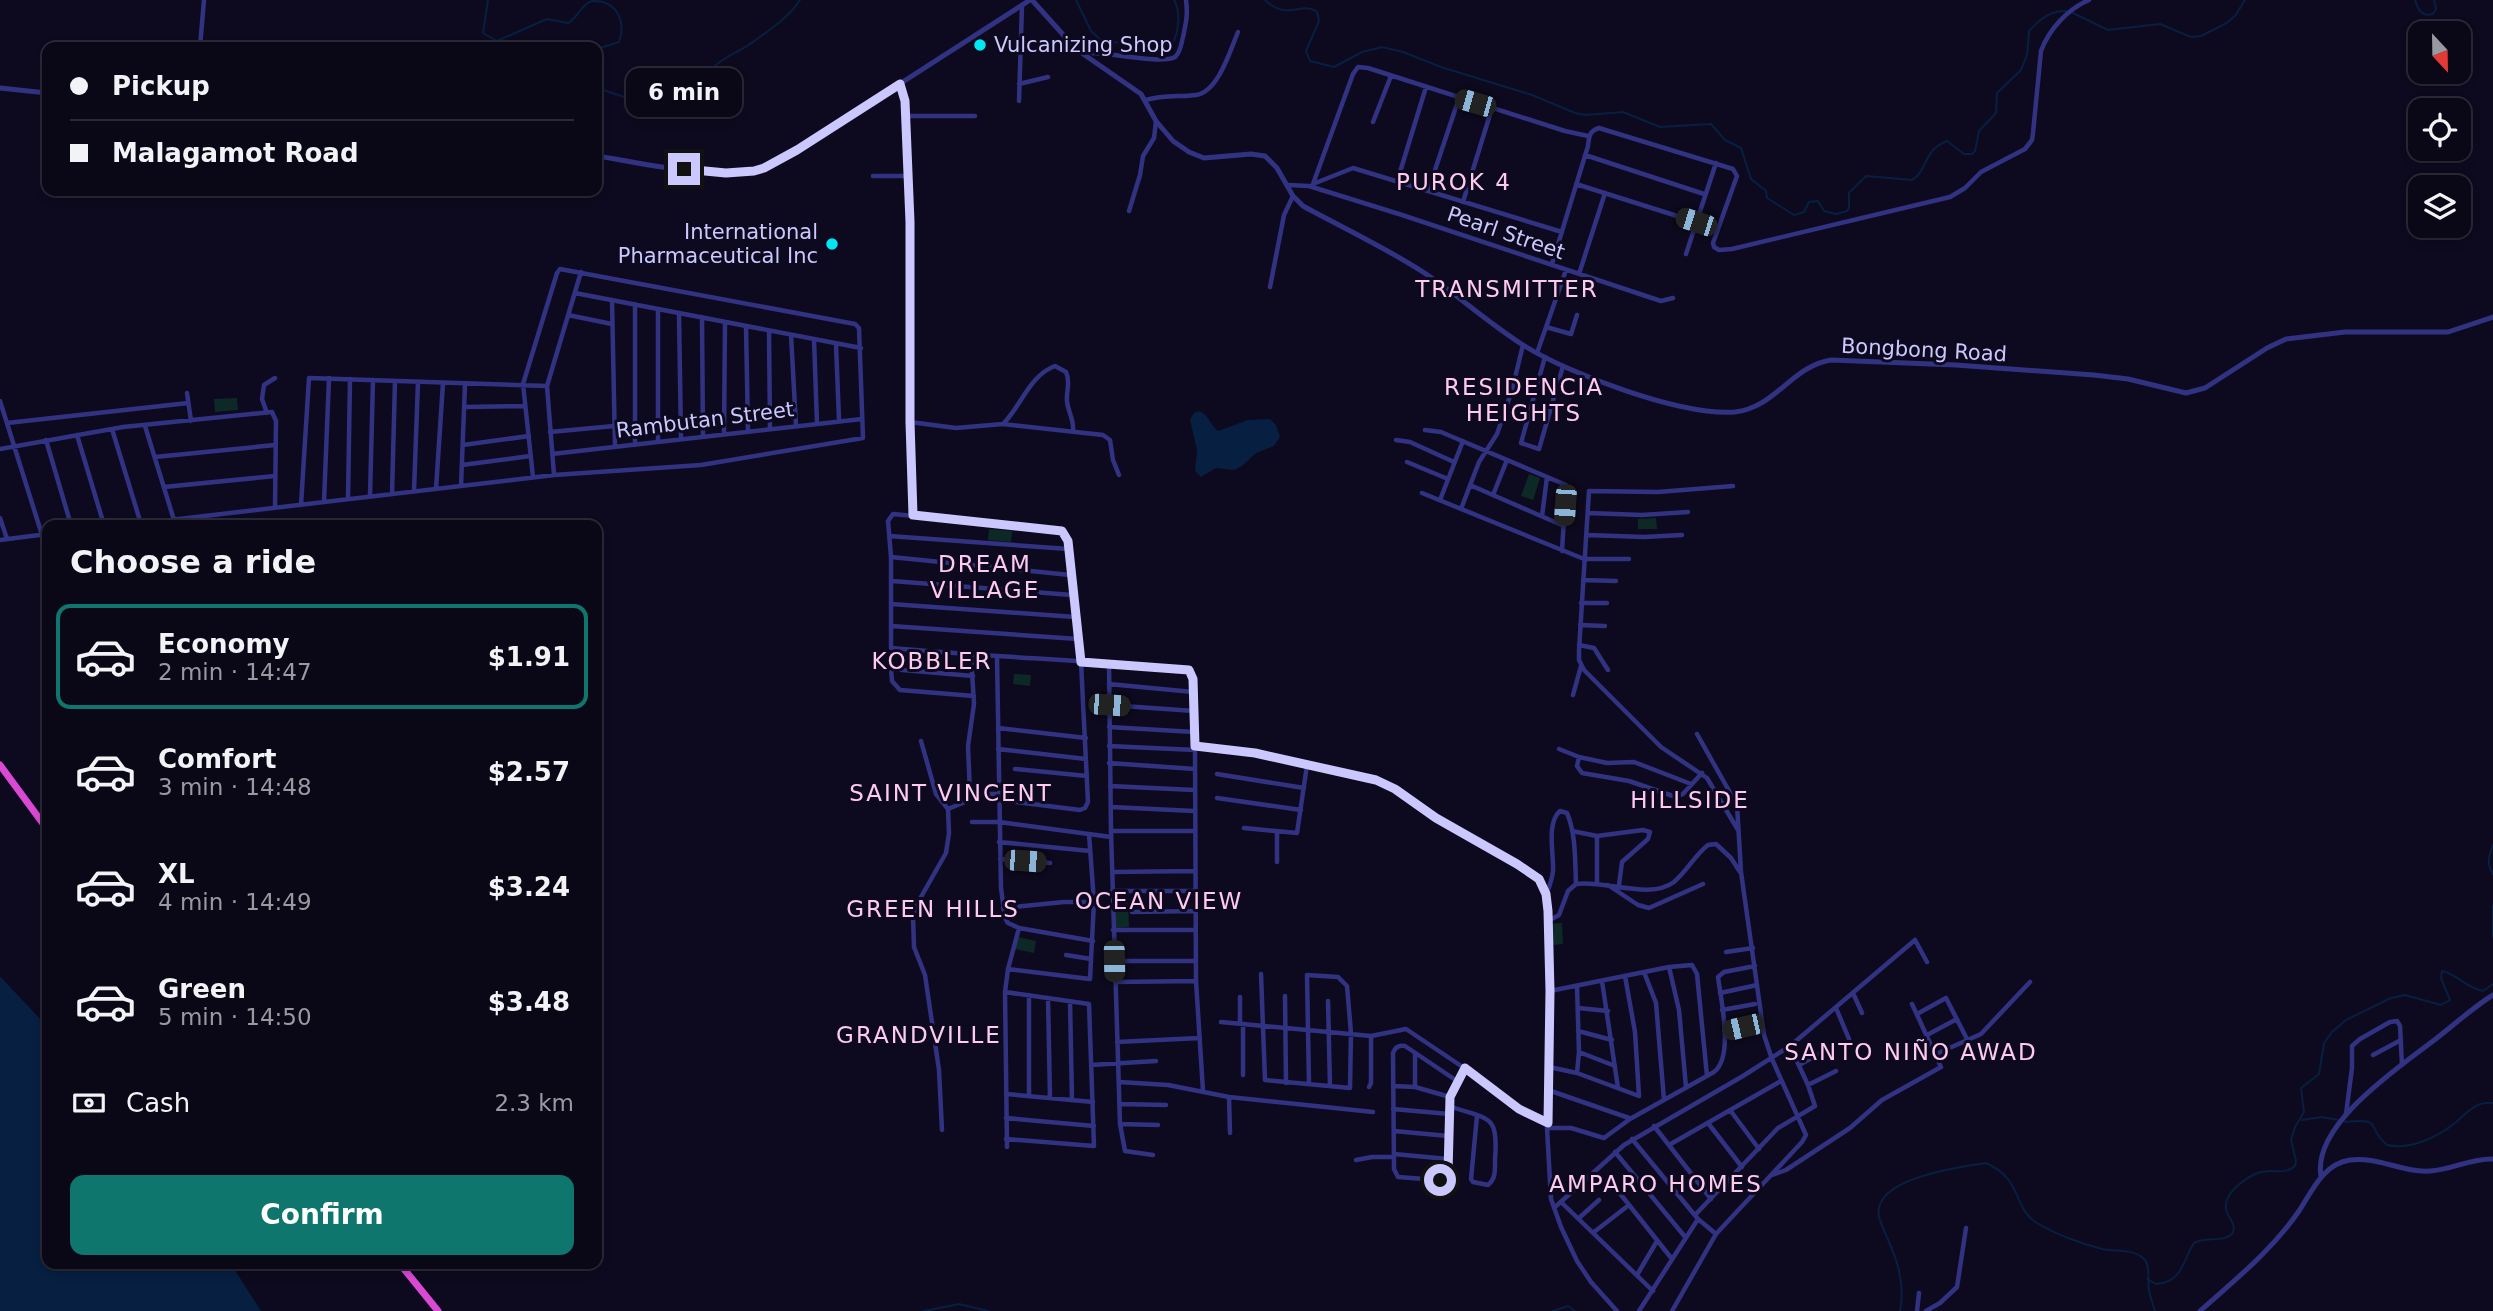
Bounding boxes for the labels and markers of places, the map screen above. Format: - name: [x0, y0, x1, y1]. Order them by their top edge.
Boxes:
- place label: Vulcanizing Shop: [994, 33, 1173, 57]
- marker: Vulcanizing Shop: [972, 37, 988, 53]
- place label: International Pharmaceutical Inc: [618, 220, 818, 268]
- marker: International Pharmaceutical Inc: [824, 236, 840, 252]

